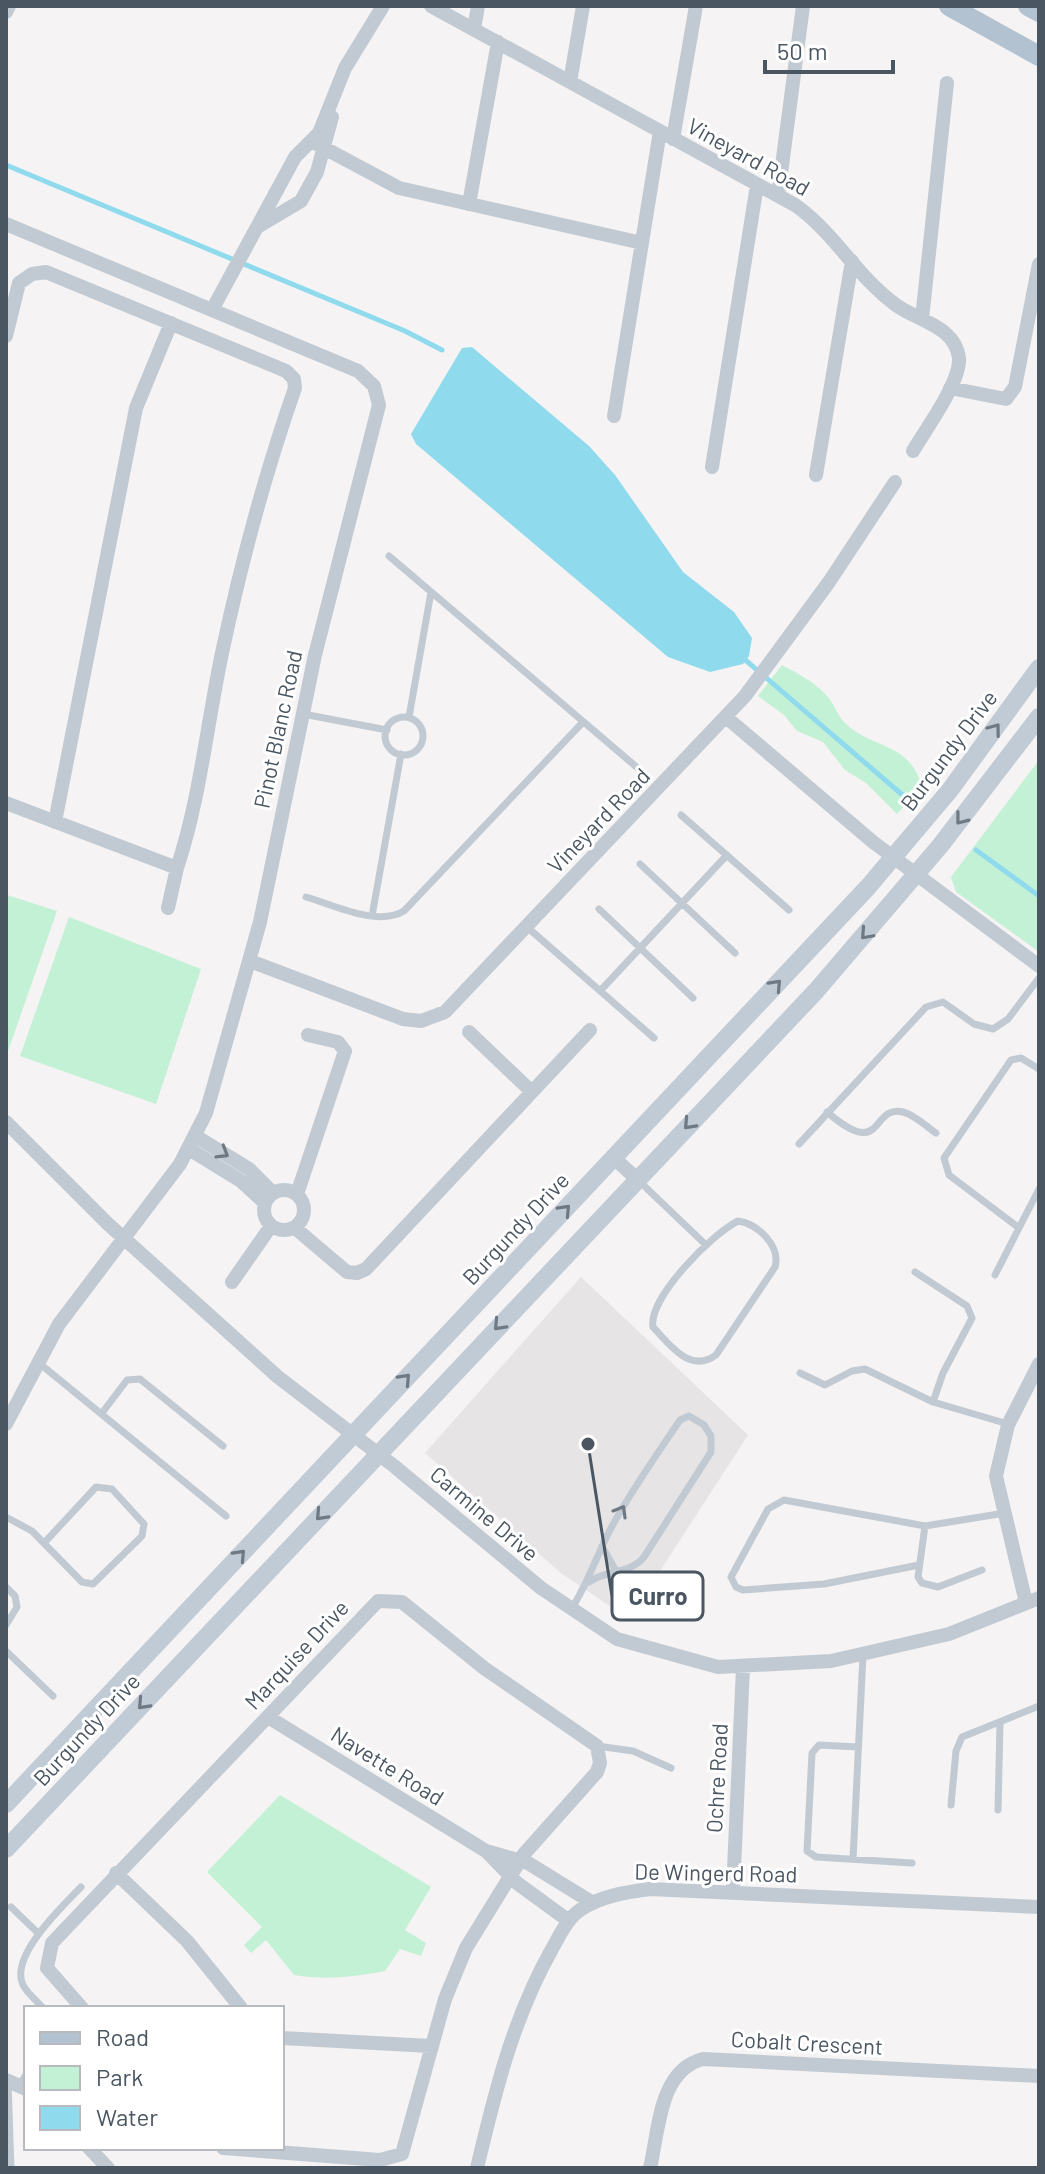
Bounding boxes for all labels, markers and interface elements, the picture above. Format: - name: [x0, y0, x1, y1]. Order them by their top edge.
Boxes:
- scale bar: [765, 24, 893, 74]
- text: 50 m: [777, 36, 828, 65]
- street label: Vineyard Road: [683, 112, 815, 200]
- street label: Pinot Blanc Road: [248, 648, 306, 810]
- street label: Burgundy Drive: [894, 685, 1002, 815]
- one-way arrow: [986, 724, 1000, 738]
- street label: Vineyard Road: [541, 762, 655, 878]
- one-way arrow: [956, 810, 971, 824]
- one-way arrow: [861, 924, 876, 939]
- one-way arrow: [766, 980, 780, 995]
- one-way arrow: [684, 1115, 699, 1129]
- one-way arrow: [214, 1143, 229, 1158]
- street label: Burgundy Drive: [456, 1167, 574, 1289]
- one-way arrow: [556, 1205, 570, 1219]
- one-way arrow: [493, 1316, 508, 1330]
- one-way arrow: [396, 1374, 410, 1389]
- street label: Carmine Drive: [426, 1460, 544, 1566]
- one-way arrow: [611, 1505, 627, 1520]
- one-way arrow: [316, 1506, 331, 1520]
- one-way arrow: [231, 1550, 245, 1565]
- callout: Curro: [612, 1572, 703, 1620]
- text: Curro: [628, 1581, 688, 1610]
- street label: Marquise Drive: [239, 1594, 353, 1714]
- street label: Burgundy Drive: [27, 1668, 145, 1790]
- one-way arrow: [137, 1695, 152, 1709]
- street label: Navette Road: [327, 1720, 449, 1810]
- street label: Ochre Road: [700, 1723, 732, 1833]
- street label: De Wingerd Road: [634, 1858, 798, 1886]
- legend: [24, 2006, 284, 2150]
- text: Road: [96, 2022, 149, 2051]
- street label: Cobalt Crescent: [730, 2025, 884, 2059]
- text: Park: [96, 2062, 143, 2091]
- text: Water: [96, 2102, 158, 2131]

